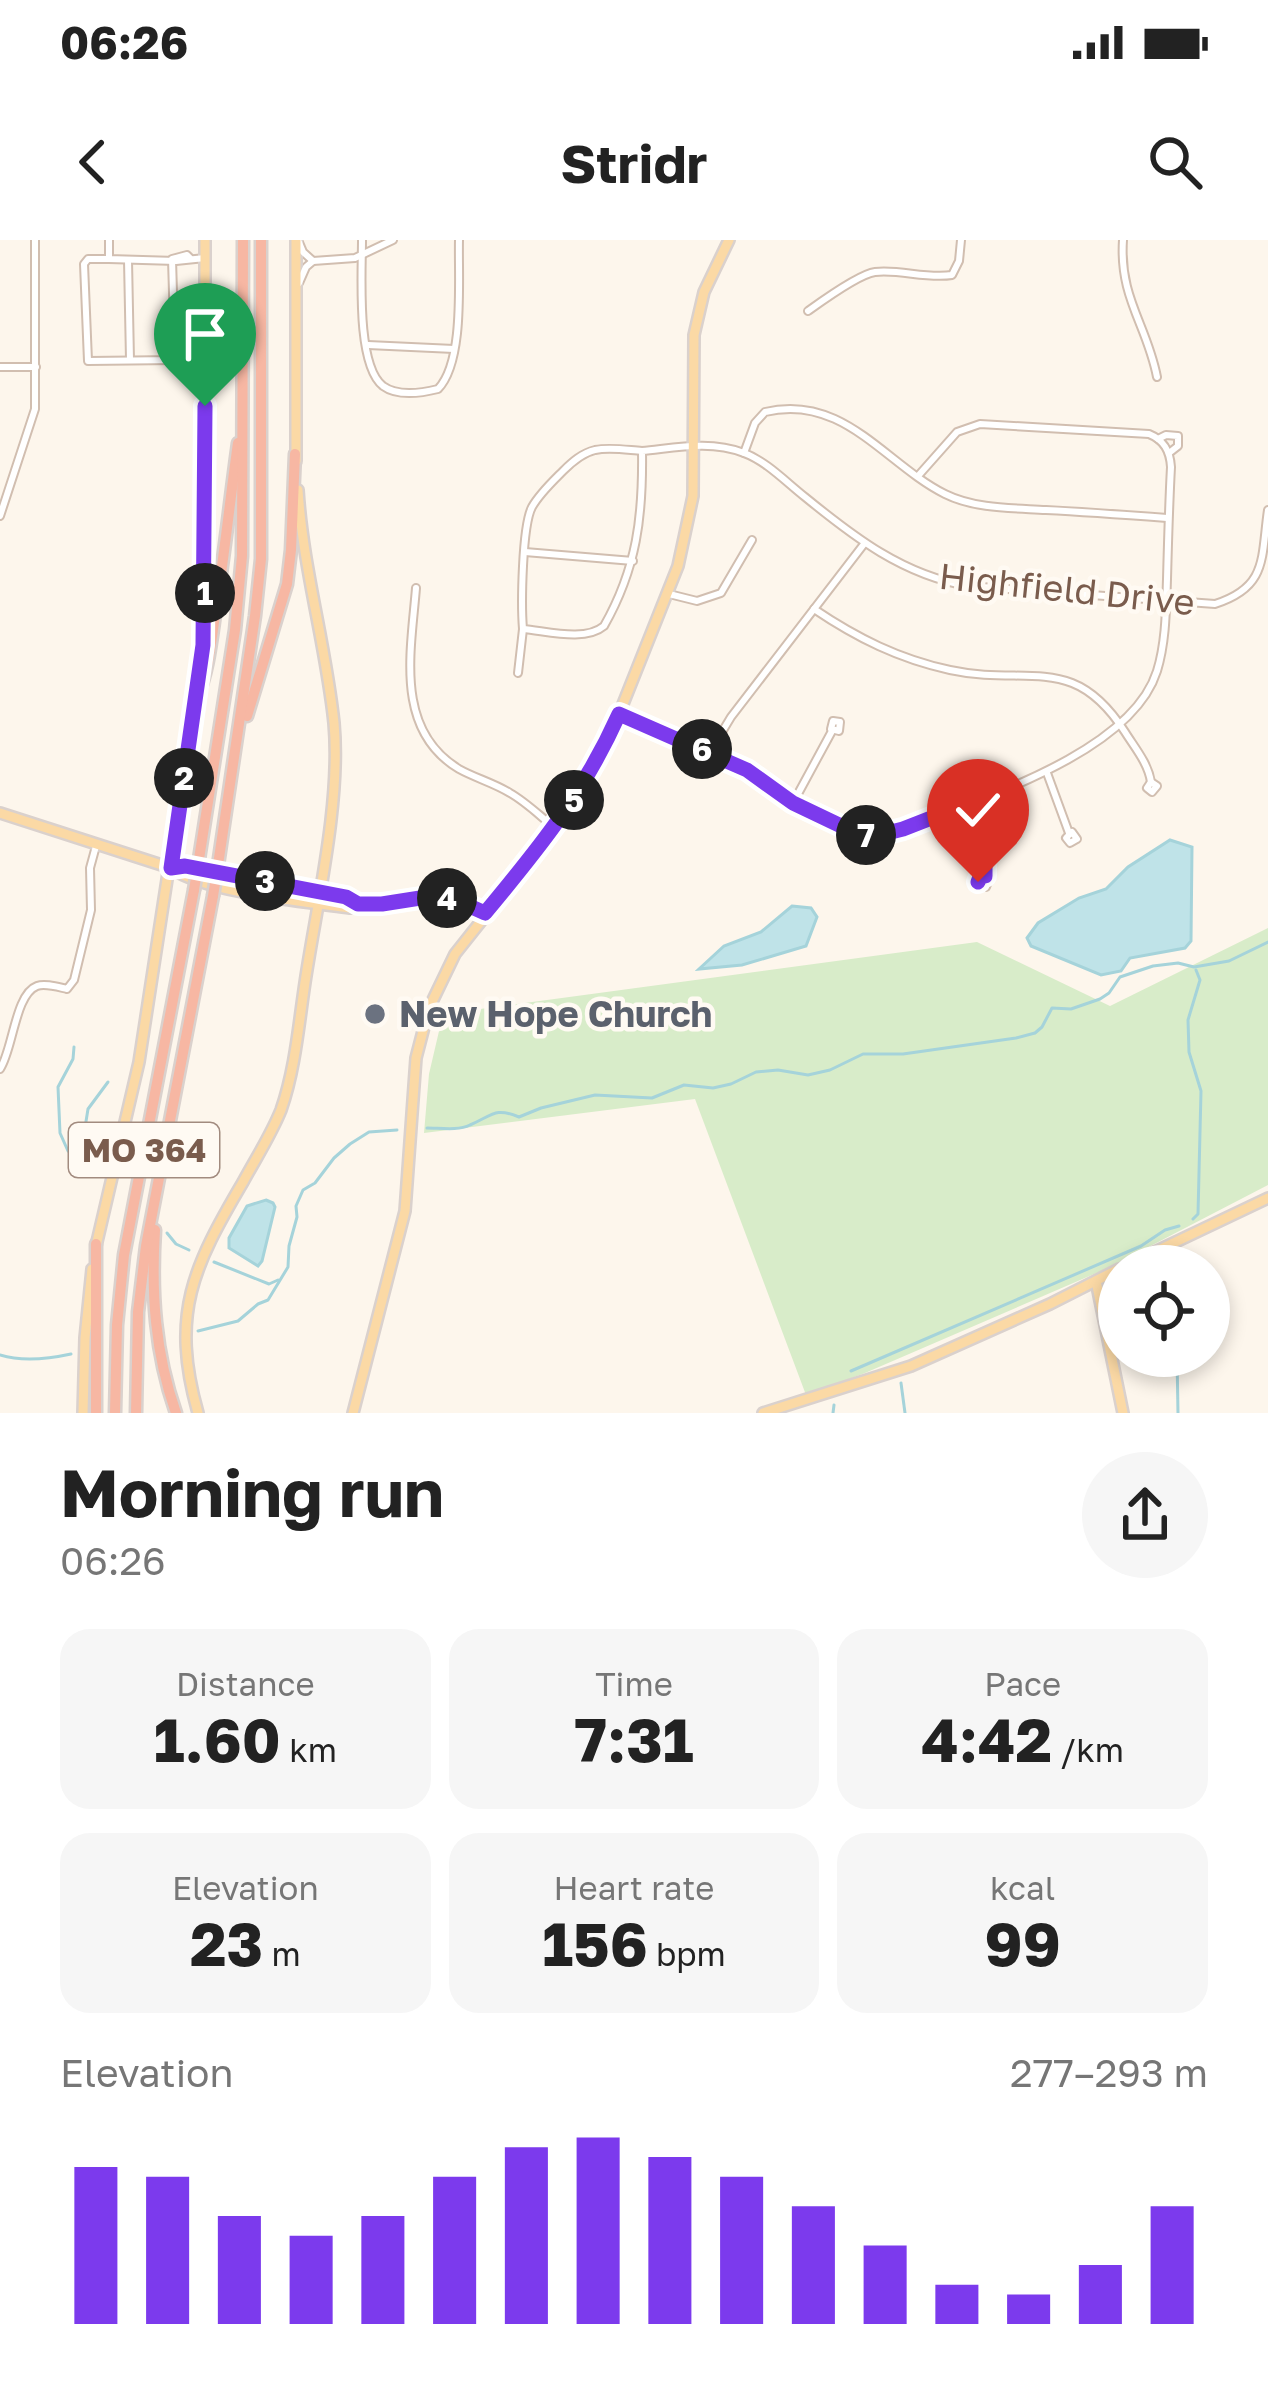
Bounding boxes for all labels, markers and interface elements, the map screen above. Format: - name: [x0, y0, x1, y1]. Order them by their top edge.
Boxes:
- text: 06:26: [60, 15, 188, 69]
- icon: back: [60, 129, 126, 195]
- icon: search: [1142, 129, 1208, 195]
- text: Stridr: [560, 130, 708, 195]
- pin: [154, 283, 256, 406]
- icon: arrive: [172, 301, 238, 367]
- street label: Highfield Drive: [937, 554, 1197, 623]
- pin: 1: [175, 563, 235, 623]
- text: 1: [197, 573, 214, 612]
- pin: 6: [672, 719, 732, 779]
- text: 6: [692, 729, 712, 768]
- pin: 2: [154, 748, 214, 808]
- text: 2: [174, 758, 194, 797]
- pin: [927, 759, 1029, 882]
- pin: 5: [544, 770, 604, 830]
- icon: check: [945, 777, 1011, 843]
- text: 5: [564, 780, 584, 819]
- pin: 7: [836, 805, 896, 865]
- text: 7: [857, 815, 875, 854]
- pin: 3: [235, 851, 295, 911]
- text: 3: [255, 861, 275, 900]
- pin: 4: [417, 868, 477, 928]
- text: 4: [437, 878, 457, 917]
- place label: New Hope Church: [399, 992, 712, 1035]
- marker: New Hope Church: [362, 1001, 388, 1027]
- road number: MO 364: [69, 1123, 219, 1177]
- map controls: [1098, 1245, 1230, 1377]
- button: locate: [1098, 1245, 1230, 1377]
- text: Morning run: [60, 1452, 444, 1532]
- button: share: [1082, 1452, 1208, 1578]
- text: 06:26: [60, 1537, 166, 1584]
- text: Distance: [176, 1664, 315, 1703]
- text: Time: [595, 1664, 673, 1703]
- text: Pace: [984, 1664, 1061, 1703]
- text: 1.60: [154, 1703, 281, 1775]
- text: 7:31: [574, 1703, 694, 1775]
- text: 4:42: [921, 1703, 1052, 1775]
- text: km: [281, 1730, 337, 1769]
- text: /km: [1052, 1730, 1124, 1769]
- text: Elevation: [172, 1868, 319, 1907]
- text: Heart rate: [553, 1868, 715, 1907]
- text: kcal: [990, 1868, 1055, 1907]
- text: 23: [190, 1907, 263, 1979]
- text: 156: [542, 1907, 648, 1979]
- text: 99: [985, 1907, 1061, 1979]
- text: m: [263, 1934, 301, 1973]
- text: bpm: [648, 1934, 726, 1973]
- text: Elevation: [60, 2049, 233, 2096]
- text: 277–293 m: [1010, 2049, 1208, 2096]

